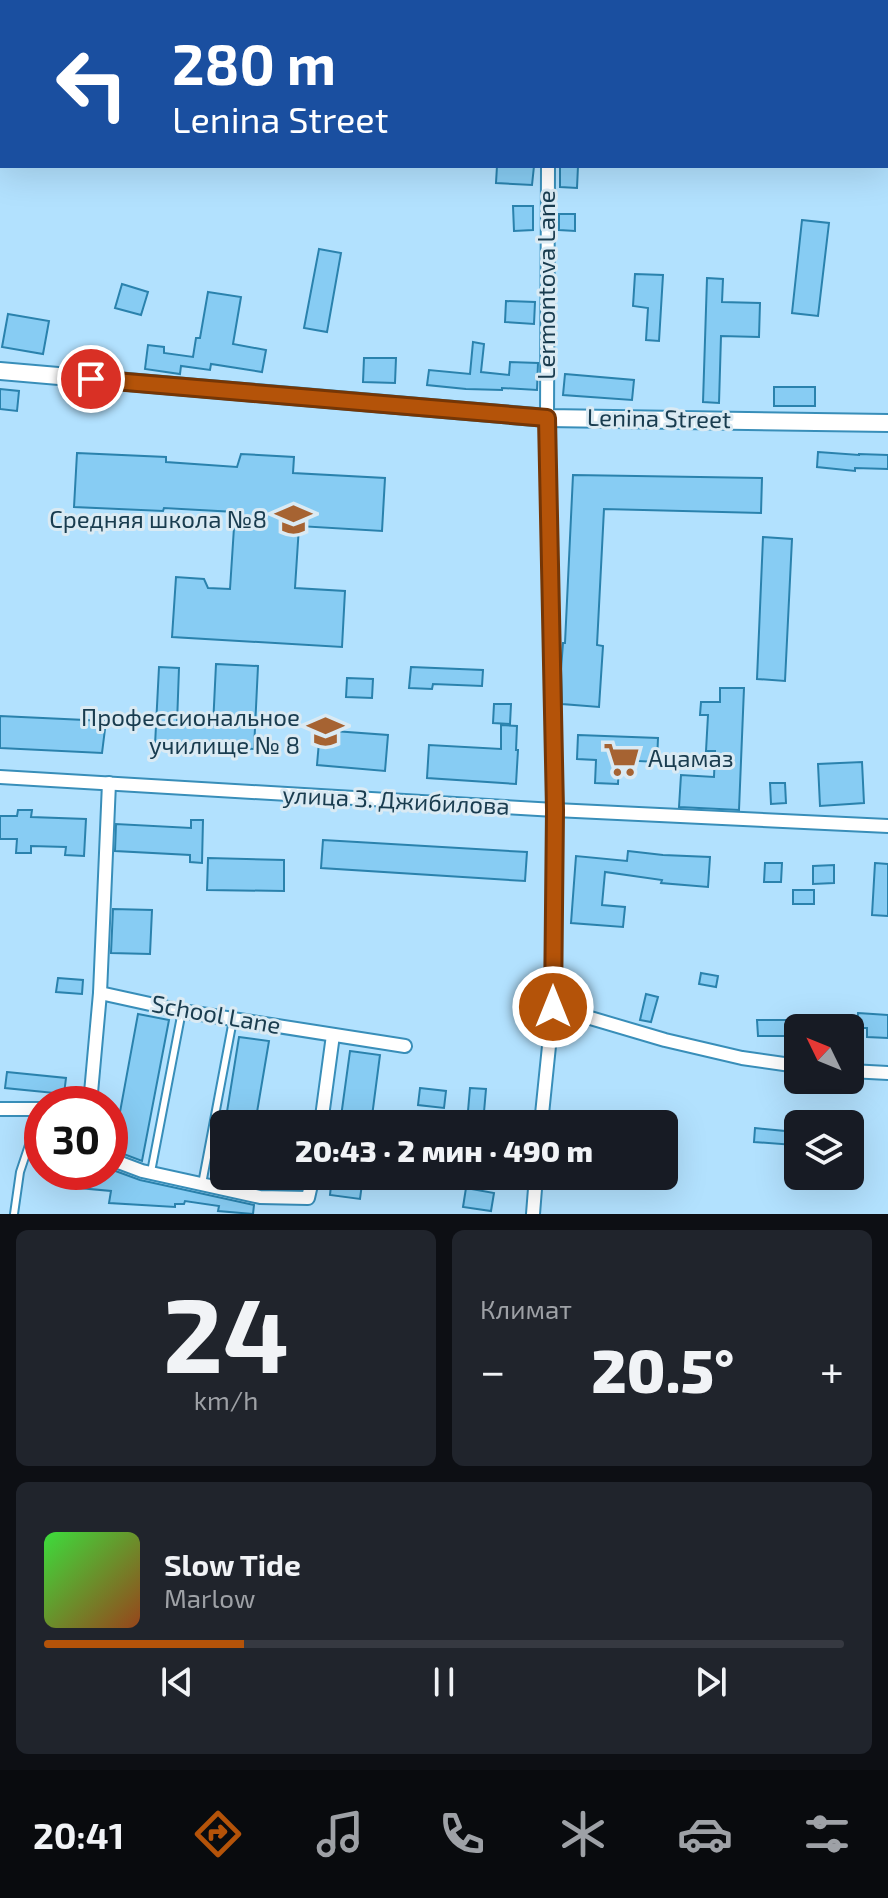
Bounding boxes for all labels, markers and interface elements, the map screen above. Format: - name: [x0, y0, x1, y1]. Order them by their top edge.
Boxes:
- text: 280 m: [172, 29, 336, 96]
- icon: left: [40, 32, 144, 136]
- text: Lenina Street: [172, 97, 388, 140]
- street label: Lermontova Lane: [531, 190, 560, 380]
- pin: [57, 345, 125, 413]
- icon: arrive: [69, 357, 113, 401]
- street label: Lenina Street: [587, 402, 731, 433]
- school or university icon: Средняя школа №8: [274, 501, 312, 539]
- place label: Средняя школа №8: [49, 504, 267, 533]
- place label: Профессиональное училище № 8: [81, 702, 300, 760]
- school or university icon: Профессиональное училище № 8: [307, 713, 345, 751]
- supermarket icon: Ацамаз: [603, 740, 641, 778]
- place label: Ацамаз: [648, 743, 734, 772]
- street label: улица З. Джибилова: [282, 779, 511, 821]
- position arrow: [511, 965, 595, 1049]
- street label: School Lane: [149, 988, 283, 1039]
- north arrow: [784, 1014, 864, 1094]
- map controls: [784, 1014, 864, 1190]
- speed limit sign: 30: [24, 1086, 128, 1190]
- button: layers: [784, 1110, 864, 1190]
- text: 20:43 · 2 мин · 490 m: [295, 1132, 593, 1168]
- text: 24: [163, 1269, 289, 1394]
- text: Климат: [480, 1293, 572, 1324]
- text: 20.5°: [591, 1333, 734, 1405]
- text: −: [480, 1343, 506, 1396]
- text: +: [820, 1343, 844, 1396]
- text: km/h: [194, 1384, 258, 1415]
- text: Slow Tide: [164, 1546, 301, 1582]
- text: Marlow: [164, 1582, 255, 1613]
- icon: previous: [155, 1660, 199, 1704]
- icon: pause: [422, 1660, 466, 1704]
- icon: next: [689, 1660, 733, 1704]
- icon: directions: [190, 1806, 246, 1862]
- icon: music: [312, 1806, 368, 1862]
- icon: phone: [434, 1806, 490, 1862]
- icon: climate: [555, 1806, 611, 1862]
- icon: car: [677, 1806, 733, 1862]
- icon: filters: [799, 1806, 855, 1862]
- text: 20:41: [33, 1813, 124, 1856]

